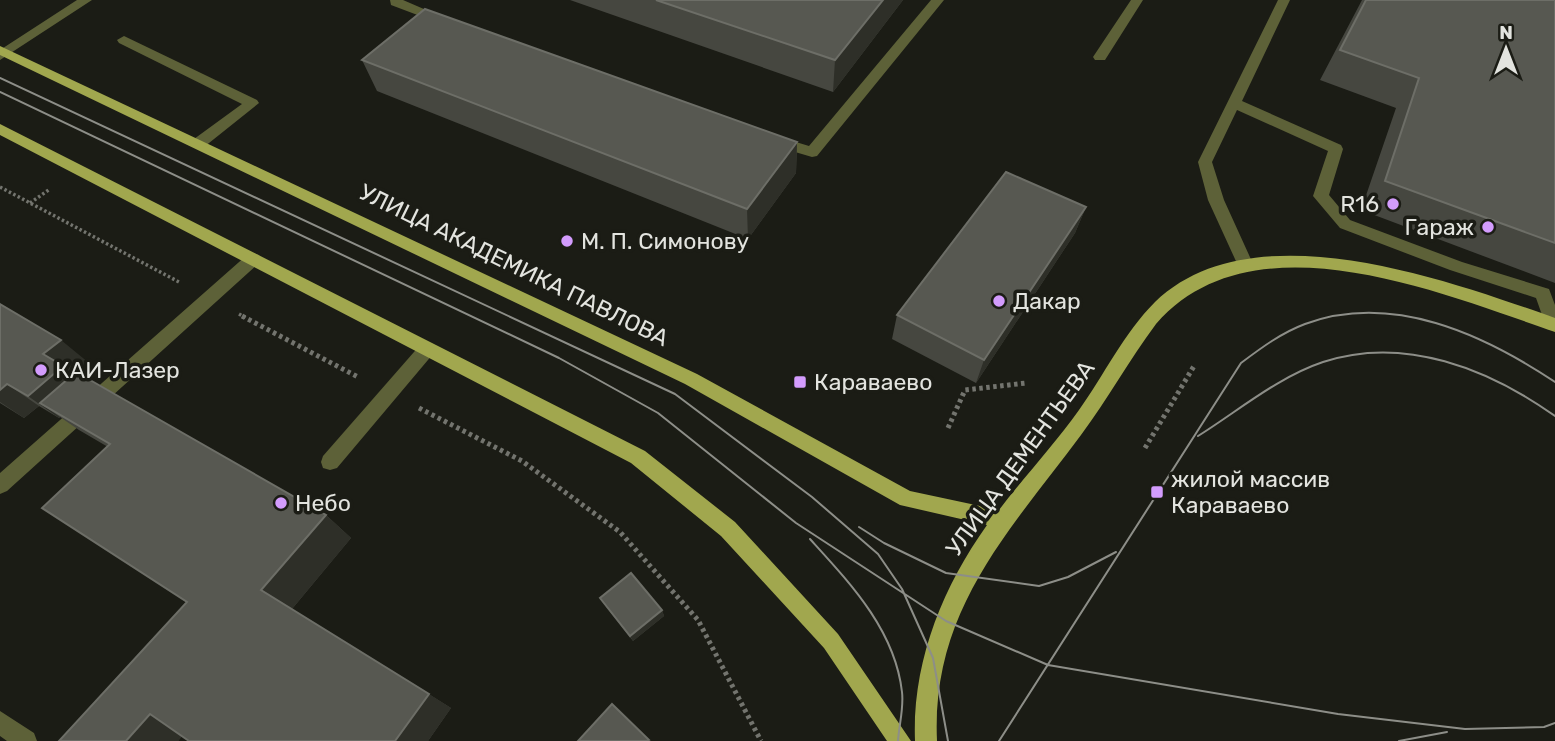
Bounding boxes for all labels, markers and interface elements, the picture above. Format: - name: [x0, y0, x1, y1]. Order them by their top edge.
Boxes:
- north arrow: [1471, 14, 1541, 84]
- text: N: [1499, 21, 1513, 44]
- street label: УЛИЦА АКАДЕМИКА ПАВЛОВА: [355, 178, 673, 352]
- place label: R16: [1340, 190, 1379, 218]
- marker: R16: [1385, 196, 1401, 212]
- place label: Гараж: [1404, 213, 1474, 241]
- marker: Гараж: [1480, 219, 1496, 235]
- place label: М. П. Симонову: [581, 227, 749, 255]
- marker: М. П. Симонову: [559, 233, 575, 249]
- place label: Дакар: [1013, 287, 1081, 315]
- marker: Дакар: [991, 293, 1007, 309]
- street label: УЛИЦА ДЕМЕНТЬЕВА: [940, 355, 1100, 561]
- place label: КАИ-Лазер: [55, 356, 180, 384]
- marker: КАИ-Лазер: [33, 362, 49, 378]
- place label: Караваево: [814, 368, 932, 396]
- marker: Караваево: [792, 374, 808, 390]
- place label: жилой массив Караваево: [1171, 465, 1330, 519]
- marker: жилой массив Караваево: [1149, 484, 1165, 500]
- place label: Небо: [295, 489, 351, 517]
- marker: Небо: [273, 495, 289, 511]

